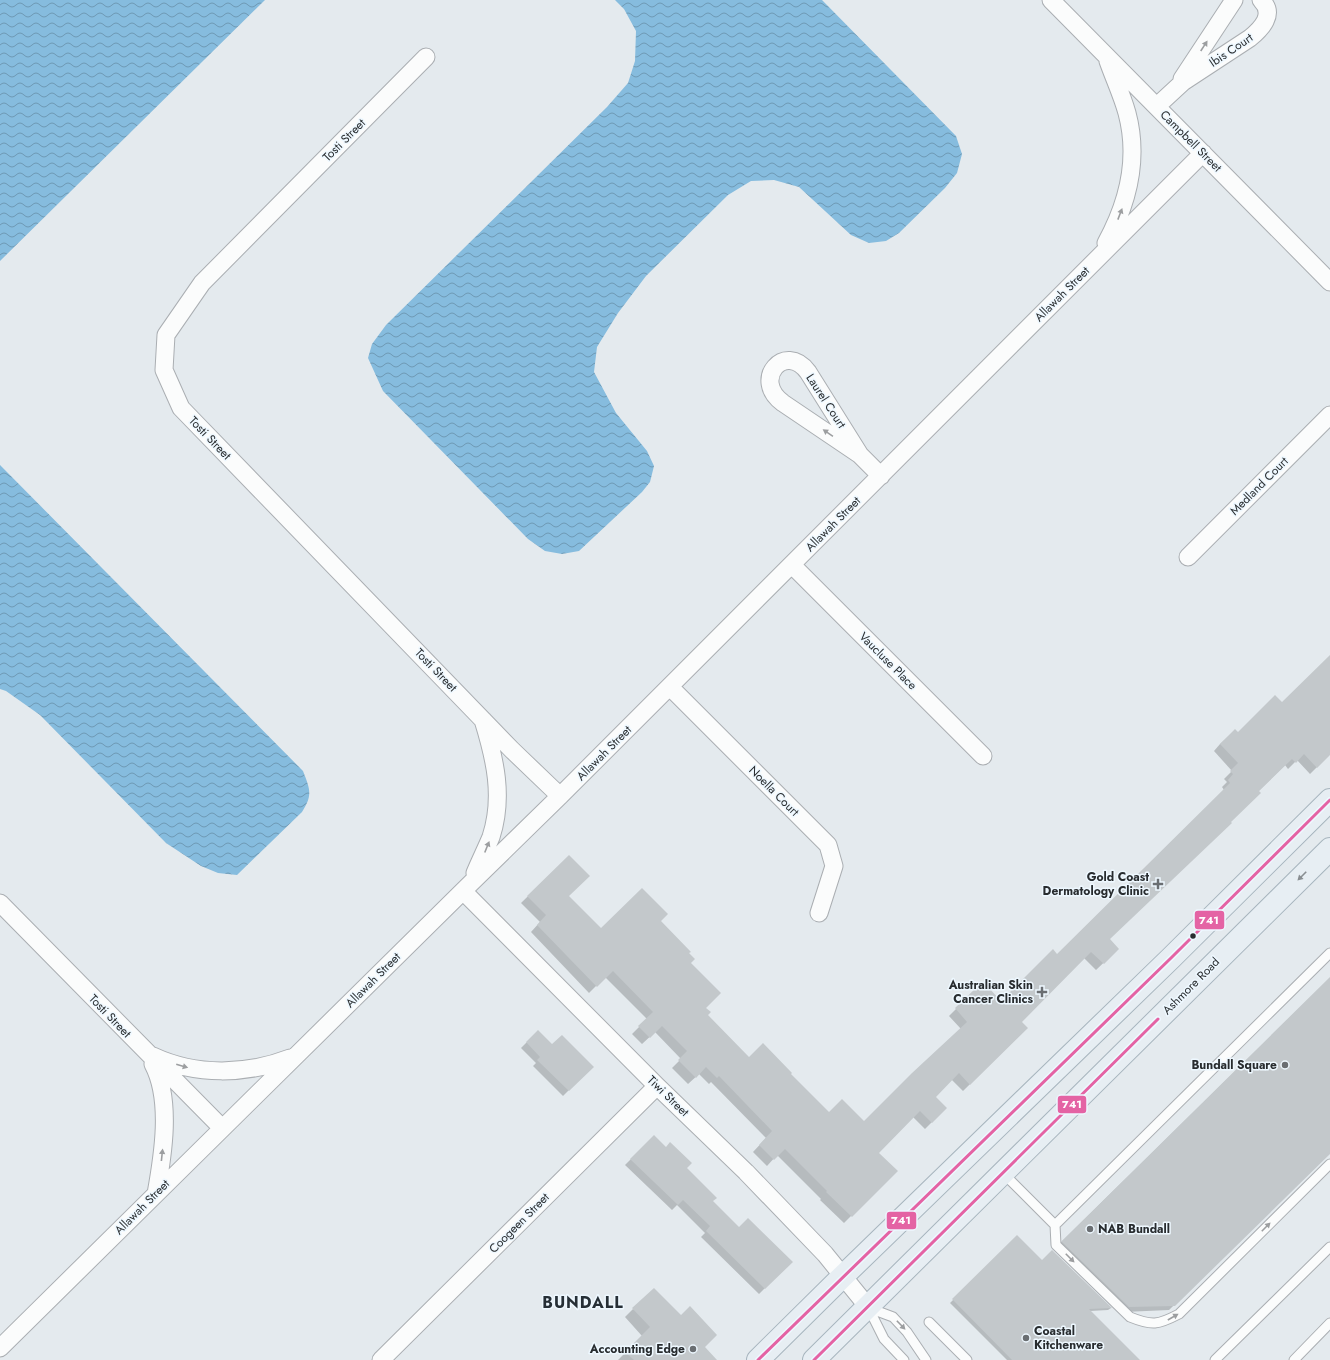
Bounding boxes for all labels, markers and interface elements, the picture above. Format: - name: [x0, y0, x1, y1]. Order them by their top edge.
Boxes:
- street label: Ibis Court: [1205, 29, 1257, 71]
- one-way arrow: [1200, 40, 1207, 52]
- street label: Campbell Street: [1156, 106, 1226, 176]
- street label: Tosti Street: [319, 114, 370, 165]
- one-way arrow: [1117, 207, 1123, 219]
- street label: Allawah Street: [1030, 262, 1094, 326]
- street label: Laurel Court: [802, 370, 850, 432]
- street label: Tosti Street: [185, 412, 235, 464]
- one-way arrow: [822, 429, 833, 437]
- street label: Medland Court: [1226, 453, 1292, 519]
- street label: Allawah Street: [801, 492, 865, 556]
- street label: Vaucluse Place: [855, 628, 921, 694]
- street label: Tosti Street: [411, 644, 461, 696]
- street label: Allawah Street: [572, 721, 636, 785]
- street label: Noella Court: [745, 762, 803, 820]
- one-way arrow: [484, 841, 490, 853]
- place label: Gold Coast Dermatology Clinic: [1043, 868, 1149, 900]
- one-way arrow: [1297, 871, 1307, 881]
- marker: Gold Coast Dermatology Clinic: [1152, 878, 1164, 890]
- line badge: 741: [1194, 910, 1225, 930]
- text: 741: [1199, 912, 1219, 928]
- unlabelled marker: [1188, 931, 1198, 941]
- street label: Allawah Street: [341, 948, 405, 1012]
- street label: Ashmore Road: [1158, 953, 1224, 1019]
- place label: Australian Skin Cancer Clinics: [948, 976, 1034, 1008]
- marker: Australian Skin Cancer Clinics: [1036, 986, 1048, 998]
- street label: Tosti Street: [85, 990, 135, 1042]
- place label: Bundall Square: [1191, 1056, 1277, 1074]
- marker: Bundall Square: [1280, 1060, 1290, 1070]
- one-way arrow: [176, 1063, 188, 1069]
- street label: Tiwi Street: [643, 1071, 693, 1121]
- line badge: 741: [1057, 1095, 1087, 1114]
- text: 741: [1062, 1096, 1082, 1112]
- one-way arrow: [159, 1149, 165, 1161]
- street label: Allawah Street: [110, 1175, 174, 1239]
- street label: Coogeen Street: [485, 1189, 553, 1257]
- line badge: 741: [886, 1211, 917, 1230]
- text: 741: [891, 1212, 911, 1228]
- place label: NAB Bundall: [1098, 1220, 1170, 1238]
- one-way arrow: [1261, 1222, 1271, 1232]
- marker: NAB Bundall: [1085, 1224, 1095, 1234]
- one-way arrow: [1065, 1253, 1075, 1263]
- district label: BUNDALL: [542, 1291, 624, 1314]
- one-way arrow: [1167, 1314, 1179, 1321]
- one-way arrow: [896, 1320, 906, 1330]
- place label: Coastal Kitchenware: [1034, 1322, 1103, 1354]
- marker: Coastal Kitchenware: [1021, 1333, 1031, 1343]
- place label: Accounting Edge: [589, 1340, 685, 1358]
- marker: Accounting Edge: [688, 1344, 698, 1354]

